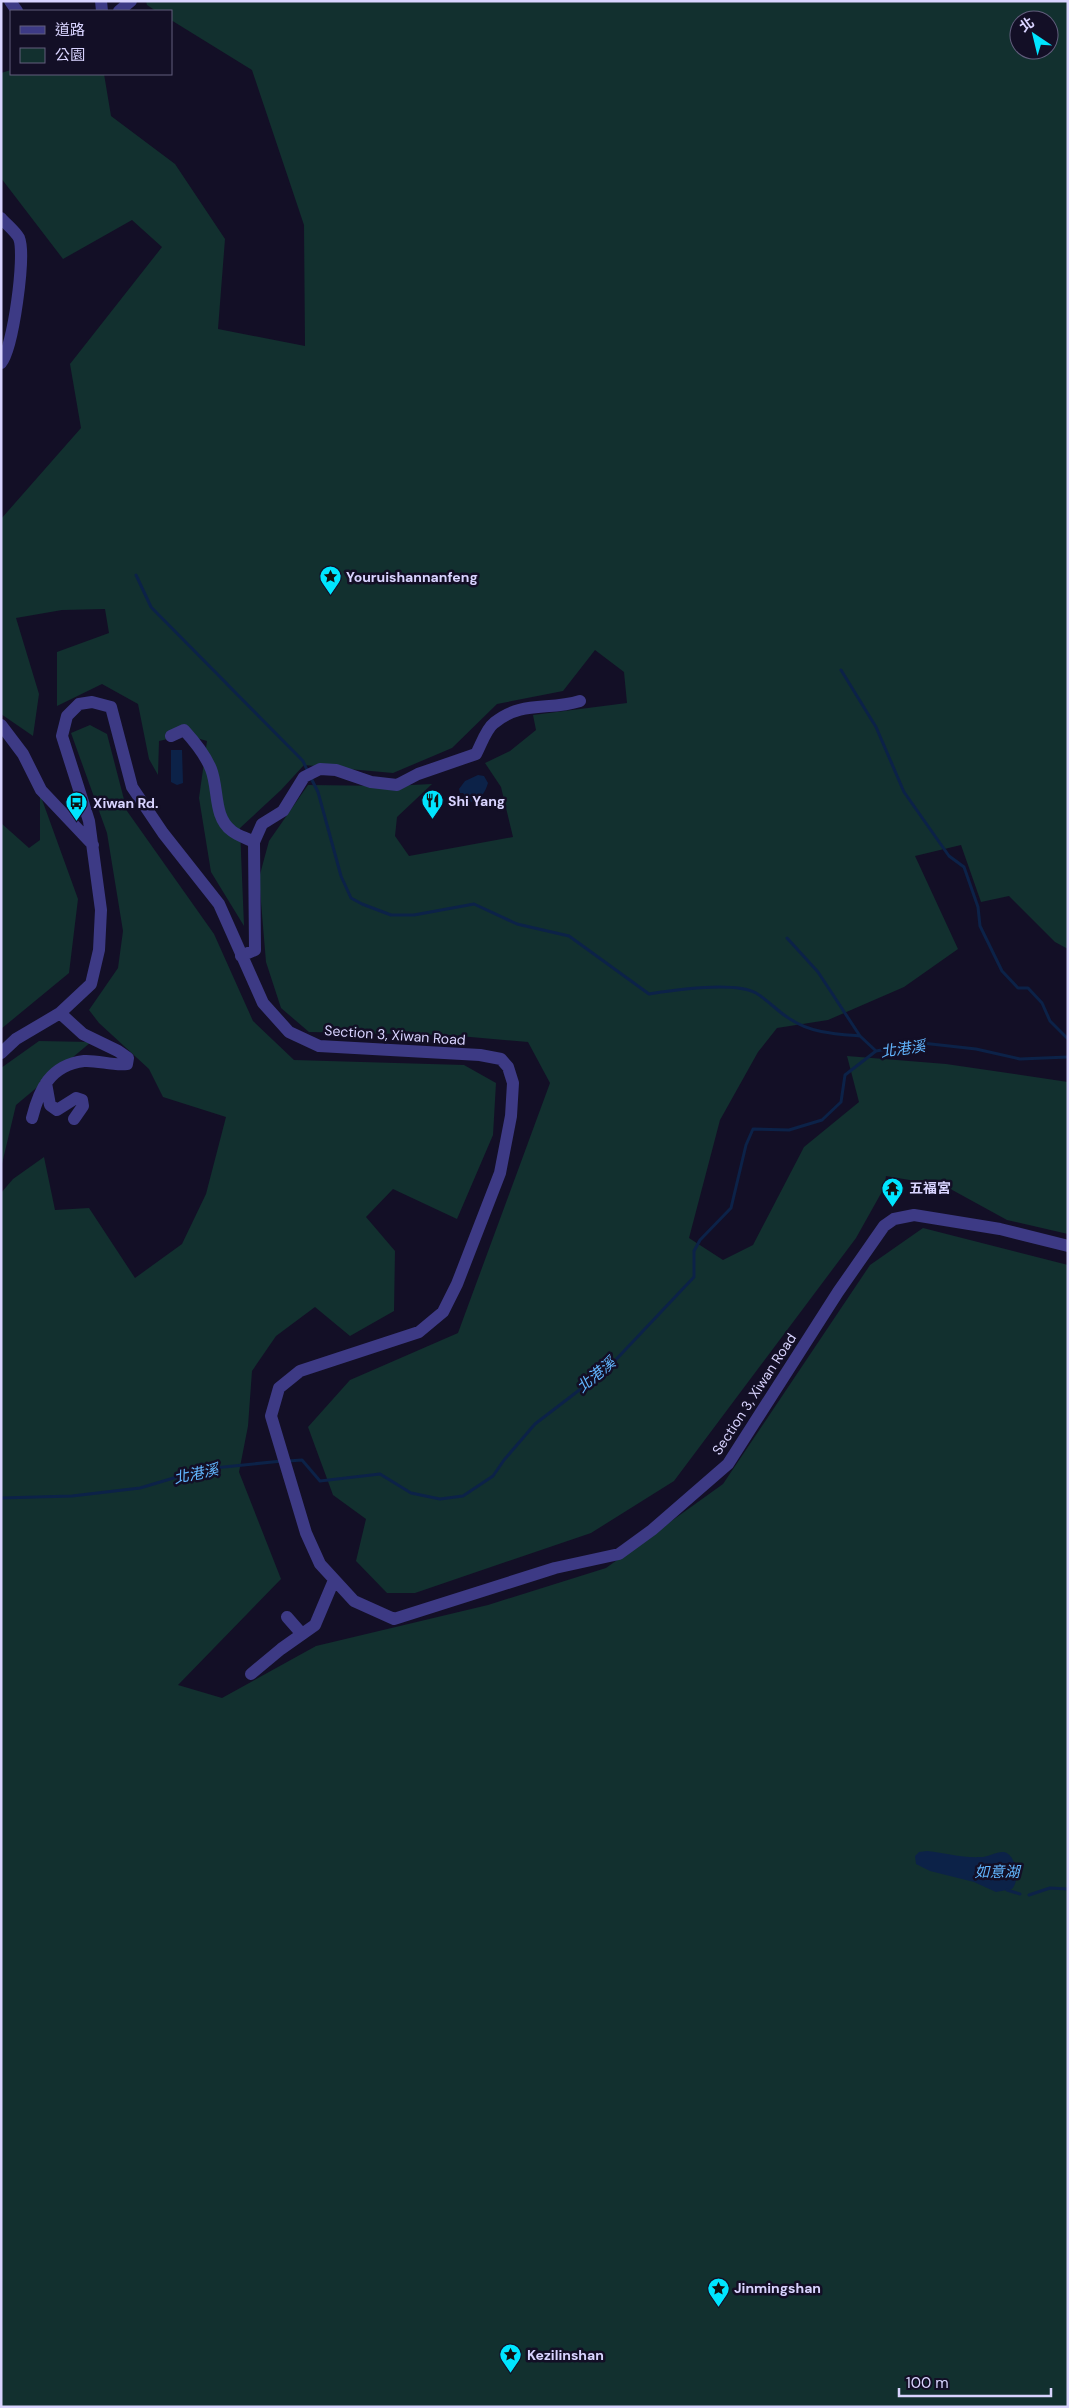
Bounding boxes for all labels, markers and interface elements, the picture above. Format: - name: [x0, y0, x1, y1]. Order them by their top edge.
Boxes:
- legend: [10, 10, 172, 75]
- north arrow: [1009, 10, 1059, 60]
- text: 北: [1016, 13, 1037, 36]
- text: 道路: [55, 20, 85, 40]
- text: 公園: [55, 45, 85, 65]
- place icon: Youruishannanfeng: [318, 565, 342, 596]
- place label: Youruishannanfeng: [346, 568, 478, 586]
- restaurant icon: Shi Yang: [420, 789, 444, 820]
- bus stop icon: Xiwan Rd.: [65, 791, 89, 822]
- place label: Shi Yang: [448, 792, 505, 810]
- place label: Xiwan Rd.: [93, 794, 159, 812]
- street label: Section 3, Xiwan Road: [324, 1021, 466, 1049]
- water label: 北港溪: [879, 1036, 929, 1062]
- temple icon: 五福宮: [881, 1176, 905, 1207]
- place label: 五福宮: [909, 1179, 951, 1197]
- street label: Section 3, Xiwan Road: [708, 1330, 800, 1458]
- water label: 北港溪: [572, 1352, 621, 1397]
- water label: 北港溪: [172, 1459, 222, 1488]
- water label: 如意湖: [974, 1862, 1021, 1882]
- place icon: Jinmingshan: [706, 2276, 730, 2307]
- place label: Jinmingshan: [734, 2279, 821, 2297]
- place icon: Kezilinshan: [499, 2343, 523, 2374]
- place label: Kezilinshan: [527, 2346, 604, 2364]
- scale bar: [899, 2366, 1052, 2398]
- text: 100 m: [906, 2373, 949, 2393]

